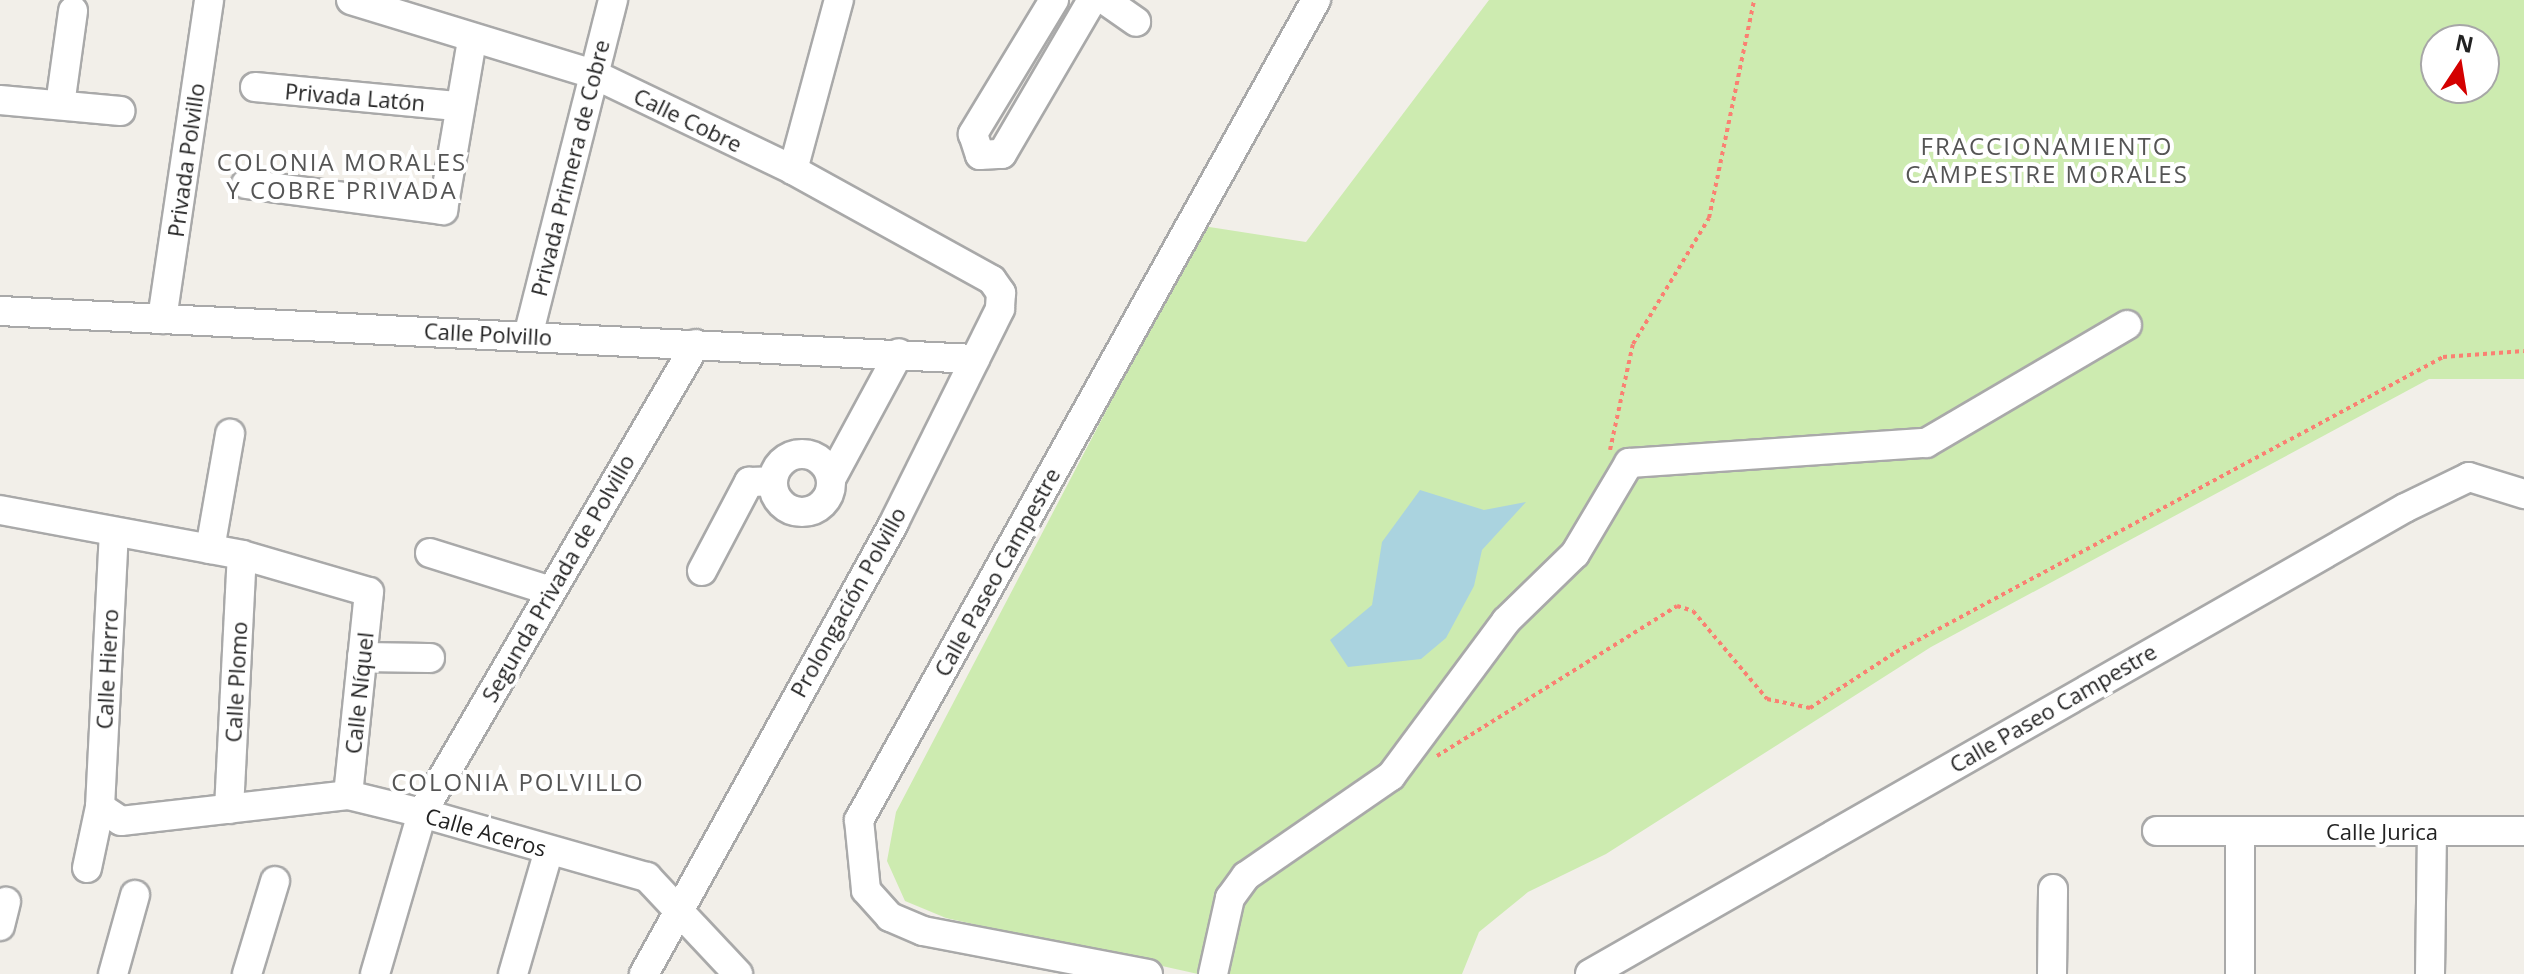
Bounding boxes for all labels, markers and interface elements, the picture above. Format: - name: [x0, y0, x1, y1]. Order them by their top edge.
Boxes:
- north arrow: [2420, 24, 2500, 104]
- text: N: [2453, 26, 2476, 59]
- street label: Privada Primera de Cobre: [525, 37, 615, 299]
- street label: Privada Latón: [284, 78, 426, 116]
- street label: Privada Polvillo: [162, 81, 210, 239]
- street label: Calle Cobre: [630, 82, 746, 158]
- district label: FRACCIONAMIENTO CAMPESTRE MORALES: [1905, 132, 2189, 188]
- district label: COLONIA MORALES Y COBRE PRIVADA: [217, 148, 467, 204]
- street label: Calle Polvillo: [423, 317, 553, 351]
- street label: Segunda Privada de Polvillo: [476, 449, 640, 707]
- street label: Calle Paseo Campestre: [929, 463, 1065, 681]
- street label: Prolongación Polvillo: [785, 502, 911, 702]
- street label: Calle Hierro: [91, 608, 123, 730]
- street label: Calle Plomo: [220, 621, 252, 743]
- street label: Calle Níquel: [339, 631, 379, 755]
- street label: Calle Paseo Campestre: [1945, 638, 2161, 778]
- district label: COLONIA POLVILLO: [391, 768, 645, 796]
- street label: Calle Aceros: [422, 802, 550, 862]
- street label: Calle Jurica: [2326, 819, 2438, 845]

